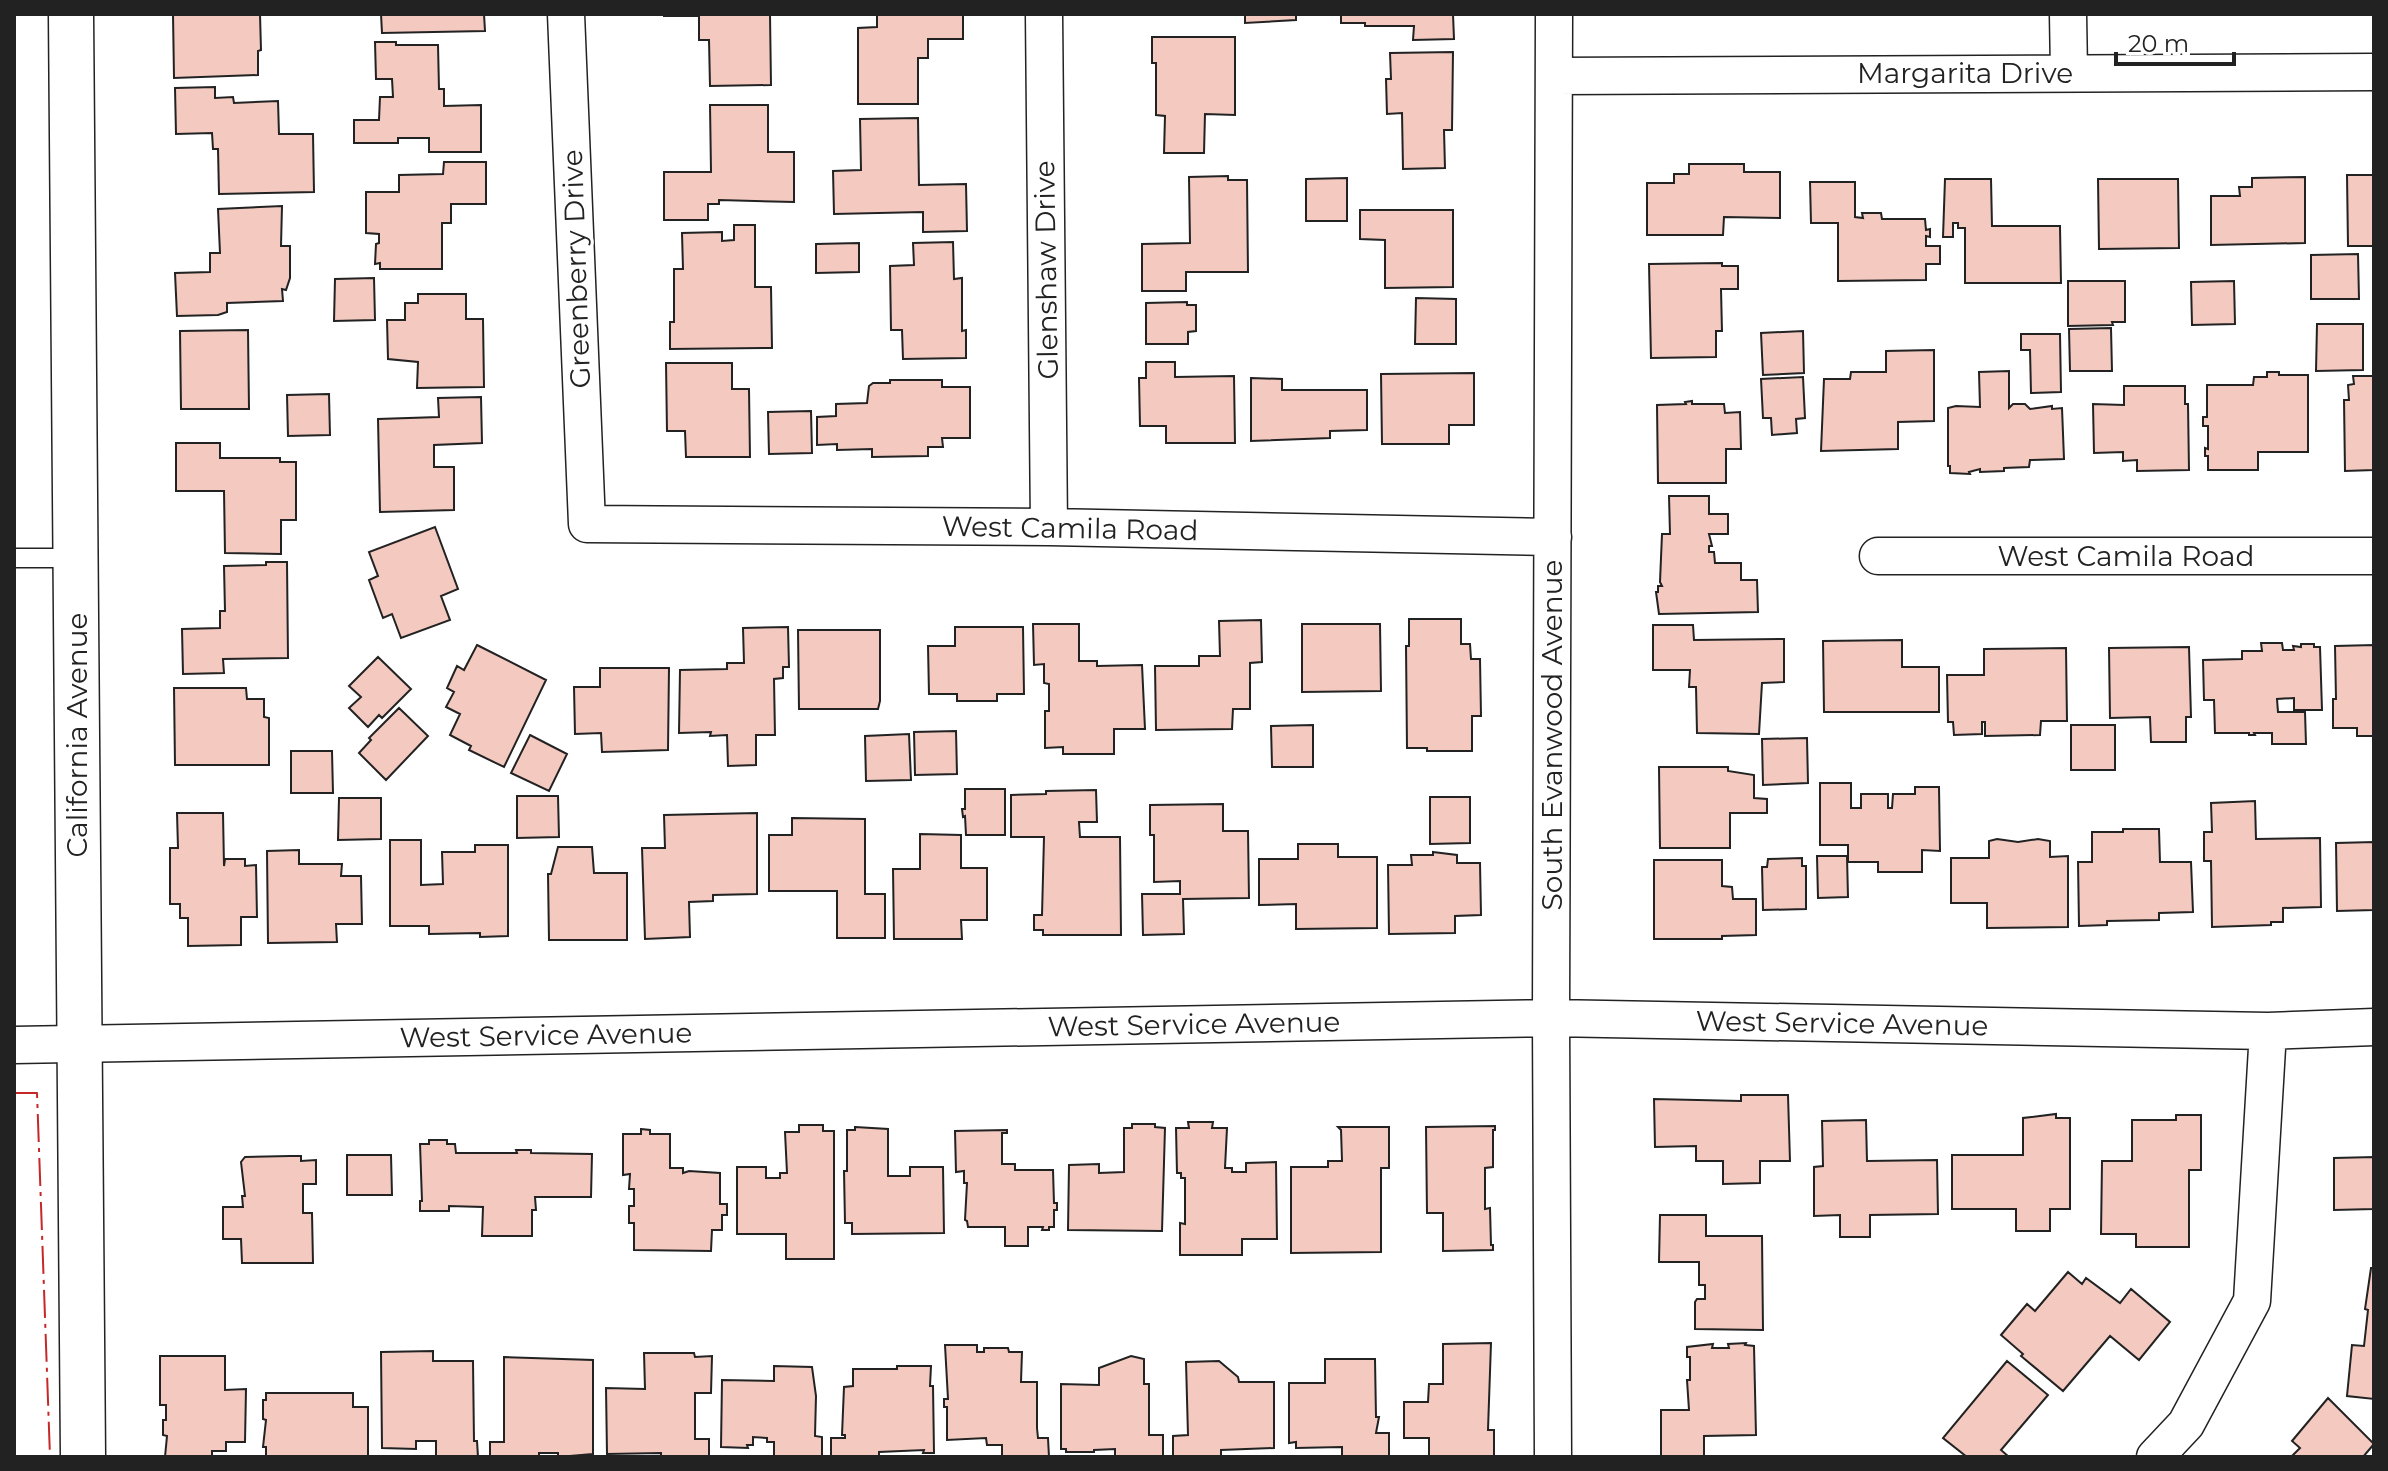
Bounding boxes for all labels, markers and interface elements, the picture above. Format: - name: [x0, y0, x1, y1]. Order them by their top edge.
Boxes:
- scale bar: [2116, 16, 2234, 66]
- text: 20 m: [2128, 29, 2189, 58]
- street label: Margarita Drive: [1857, 56, 2073, 90]
- street label: Greenberry Drive: [555, 149, 597, 389]
- street label: Glenshaw Drive: [1027, 160, 1065, 380]
- street label: West Camila Road: [941, 509, 1199, 547]
- street label: West Camila Road: [1998, 539, 2254, 573]
- street label: South Evanwood Avenue: [1535, 560, 1569, 910]
- street label: California Avenue: [60, 612, 94, 858]
- street label: West Service Avenue: [1695, 1003, 1989, 1043]
- street label: West Service Avenue: [1047, 1004, 1341, 1044]
- street label: West Service Avenue: [399, 1015, 693, 1055]

